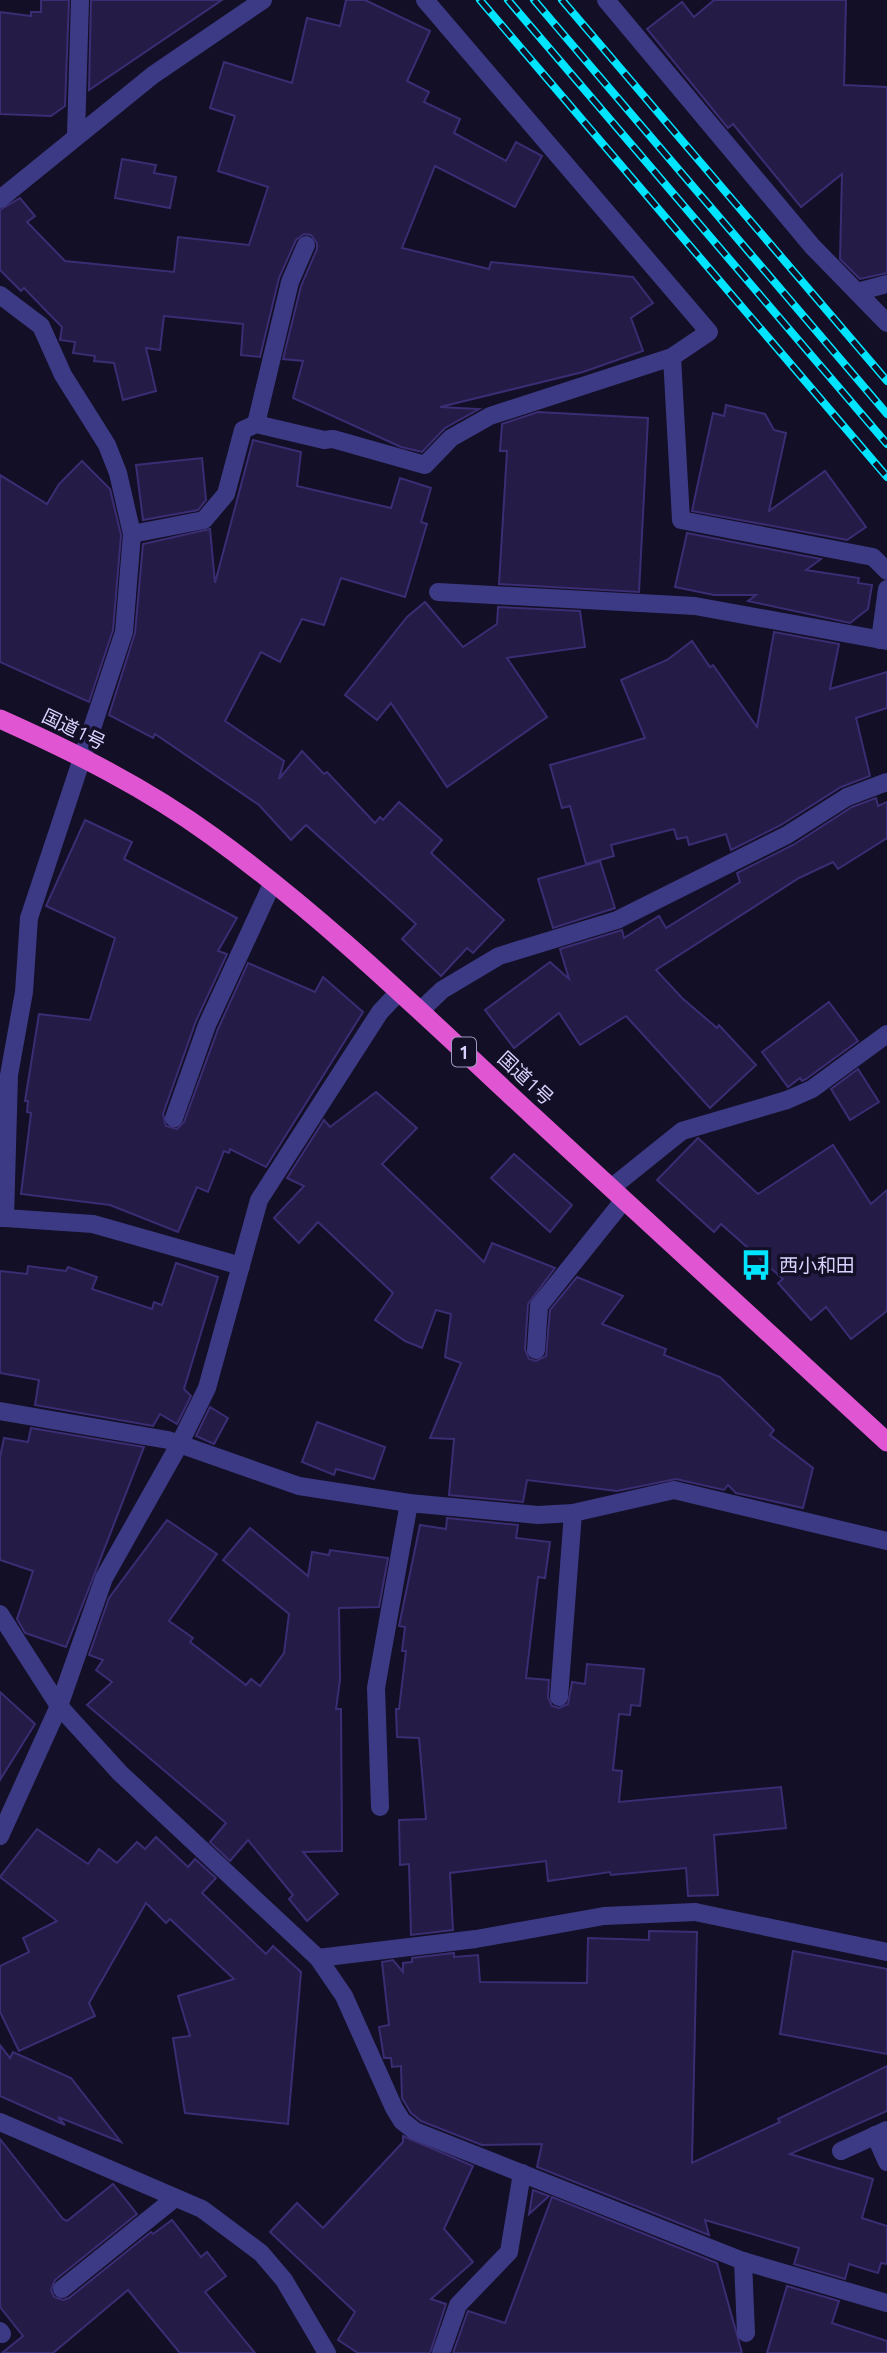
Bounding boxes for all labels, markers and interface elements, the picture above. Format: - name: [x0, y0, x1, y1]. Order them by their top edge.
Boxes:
- street label: 国道1号: [39, 704, 109, 754]
- road number: 1: [452, 1037, 476, 1066]
- street label: 国道1号: [494, 1047, 558, 1109]
- bus stop icon: 西小和田: [739, 1248, 773, 1282]
- place label: 西小和田: [779, 1254, 855, 1276]

